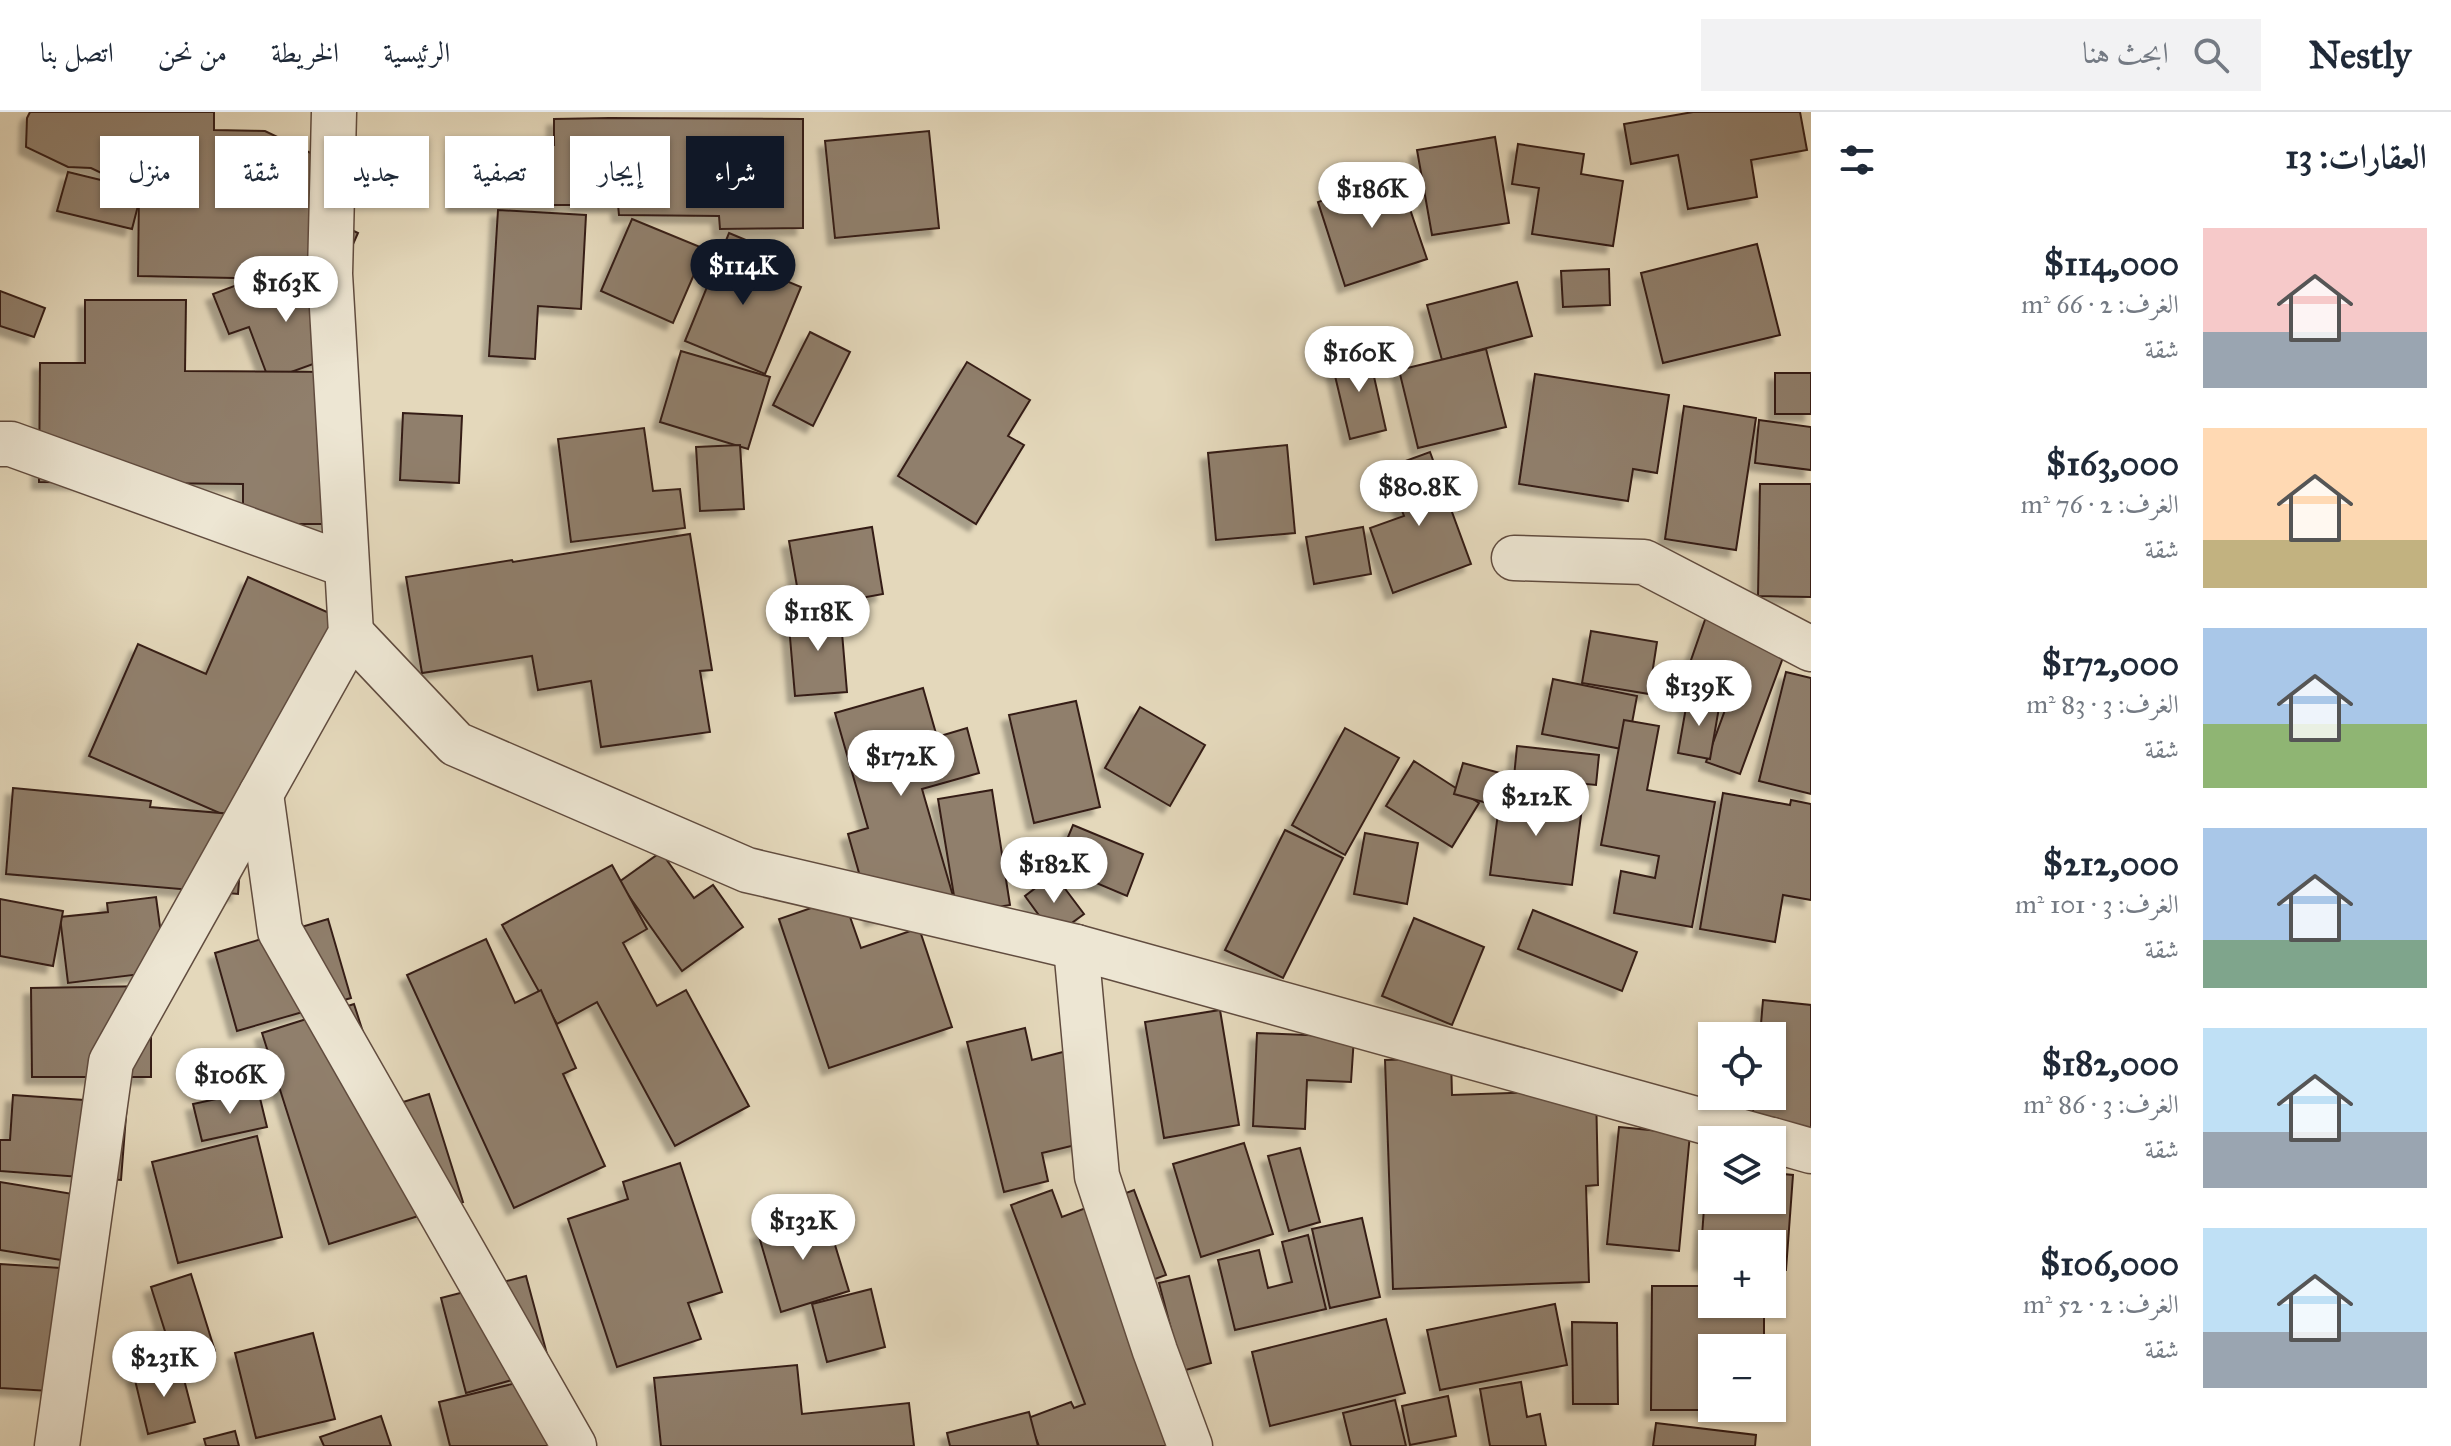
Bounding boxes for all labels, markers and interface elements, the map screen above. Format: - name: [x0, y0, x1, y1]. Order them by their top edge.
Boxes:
- search box: [1701, 19, 2261, 91]
- text: Nestly: [2309, 32, 2411, 78]
- icon: search: [2189, 33, 2233, 77]
- text: اتصل بنا: [40, 35, 114, 70]
- text: من نحن: [158, 35, 227, 70]
- text: الخريطة: [271, 35, 339, 70]
- text: الرئيسية: [383, 35, 450, 70]
- text: ابحث هنا: [2082, 35, 2169, 71]
- chip: منزل: [100, 136, 199, 208]
- chip: شقة: [215, 136, 308, 208]
- chip: جديد: [324, 136, 429, 208]
- chip: تصفية: [445, 136, 554, 208]
- chip: إيجار: [570, 136, 670, 208]
- chip: شراء: [686, 136, 784, 208]
- text: العقارات: 13: [2285, 136, 2427, 177]
- icon: filters: [1835, 138, 1879, 182]
- pin: $186K: [1316, 162, 1428, 230]
- text: $186K: [1336, 172, 1408, 204]
- pin: $114K: [687, 239, 799, 307]
- text: $114,000: [2044, 243, 2179, 284]
- text: $114K: [708, 249, 778, 281]
- pin: $163K: [230, 256, 342, 324]
- icon: home: [2267, 260, 2363, 356]
- text: $163K: [252, 266, 320, 298]
- text: الغرف: 2 · 66 m²: [2021, 288, 2179, 320]
- pin: $160K: [1303, 326, 1415, 394]
- text: شقة: [2145, 333, 2179, 365]
- text: $160K: [1323, 336, 1395, 368]
- text: $163,000: [2046, 443, 2179, 484]
- pin: $80.8K: [1354, 460, 1484, 528]
- icon: home: [2267, 460, 2363, 556]
- text: $80.8K: [1378, 470, 1460, 502]
- text: الغرف: 2 · 76 m²: [2021, 488, 2179, 520]
- text: شقة: [2145, 533, 2179, 565]
- pin: $118K: [762, 585, 874, 653]
- text: $118K: [784, 595, 852, 627]
- text: $172,000: [2041, 643, 2179, 684]
- pin: $139K: [1643, 660, 1755, 728]
- icon: home: [2267, 660, 2363, 756]
- text: $139K: [1665, 670, 1733, 702]
- text: الغرف: 3 · 83 m²: [2026, 688, 2179, 720]
- pin: $172K: [845, 730, 957, 798]
- text: شقة: [2145, 733, 2179, 765]
- text: $172K: [865, 740, 937, 772]
- pin: $212K: [1480, 770, 1592, 838]
- text: $212K: [1501, 780, 1571, 812]
- pin: $182K: [998, 837, 1110, 905]
- text: $212,000: [2043, 843, 2179, 884]
- text: $182K: [1019, 847, 1089, 879]
- icon: home: [2267, 860, 2363, 956]
- text: الغرف: 3 · 101 m²: [2015, 888, 2179, 920]
- text: شقة: [2145, 933, 2179, 965]
- map controls: [1698, 1022, 1786, 1422]
- button: locate: [1698, 1022, 1786, 1110]
- text: $182,000: [2041, 1043, 2179, 1084]
- pin: $106K: [174, 1048, 286, 1116]
- text: $106K: [194, 1058, 266, 1090]
- icon: home: [2267, 1060, 2363, 1156]
- text: الغرف: 3 · 86 m²: [2023, 1088, 2179, 1120]
- button: layers: [1698, 1126, 1786, 1214]
- text: شقة: [2145, 1133, 2179, 1165]
- pin: $132K: [747, 1194, 859, 1262]
- text: $132K: [769, 1204, 837, 1236]
- button: +: [1698, 1230, 1786, 1318]
- text: $106,000: [2040, 1243, 2179, 1284]
- icon: home: [2267, 1260, 2363, 1356]
- text: الغرف: 2 · 52 m²: [2023, 1288, 2179, 1320]
- pin: $231K: [108, 1331, 220, 1399]
- text: شقة: [2145, 1333, 2179, 1365]
- button: −: [1698, 1334, 1786, 1422]
- text: $231K: [130, 1341, 198, 1373]

